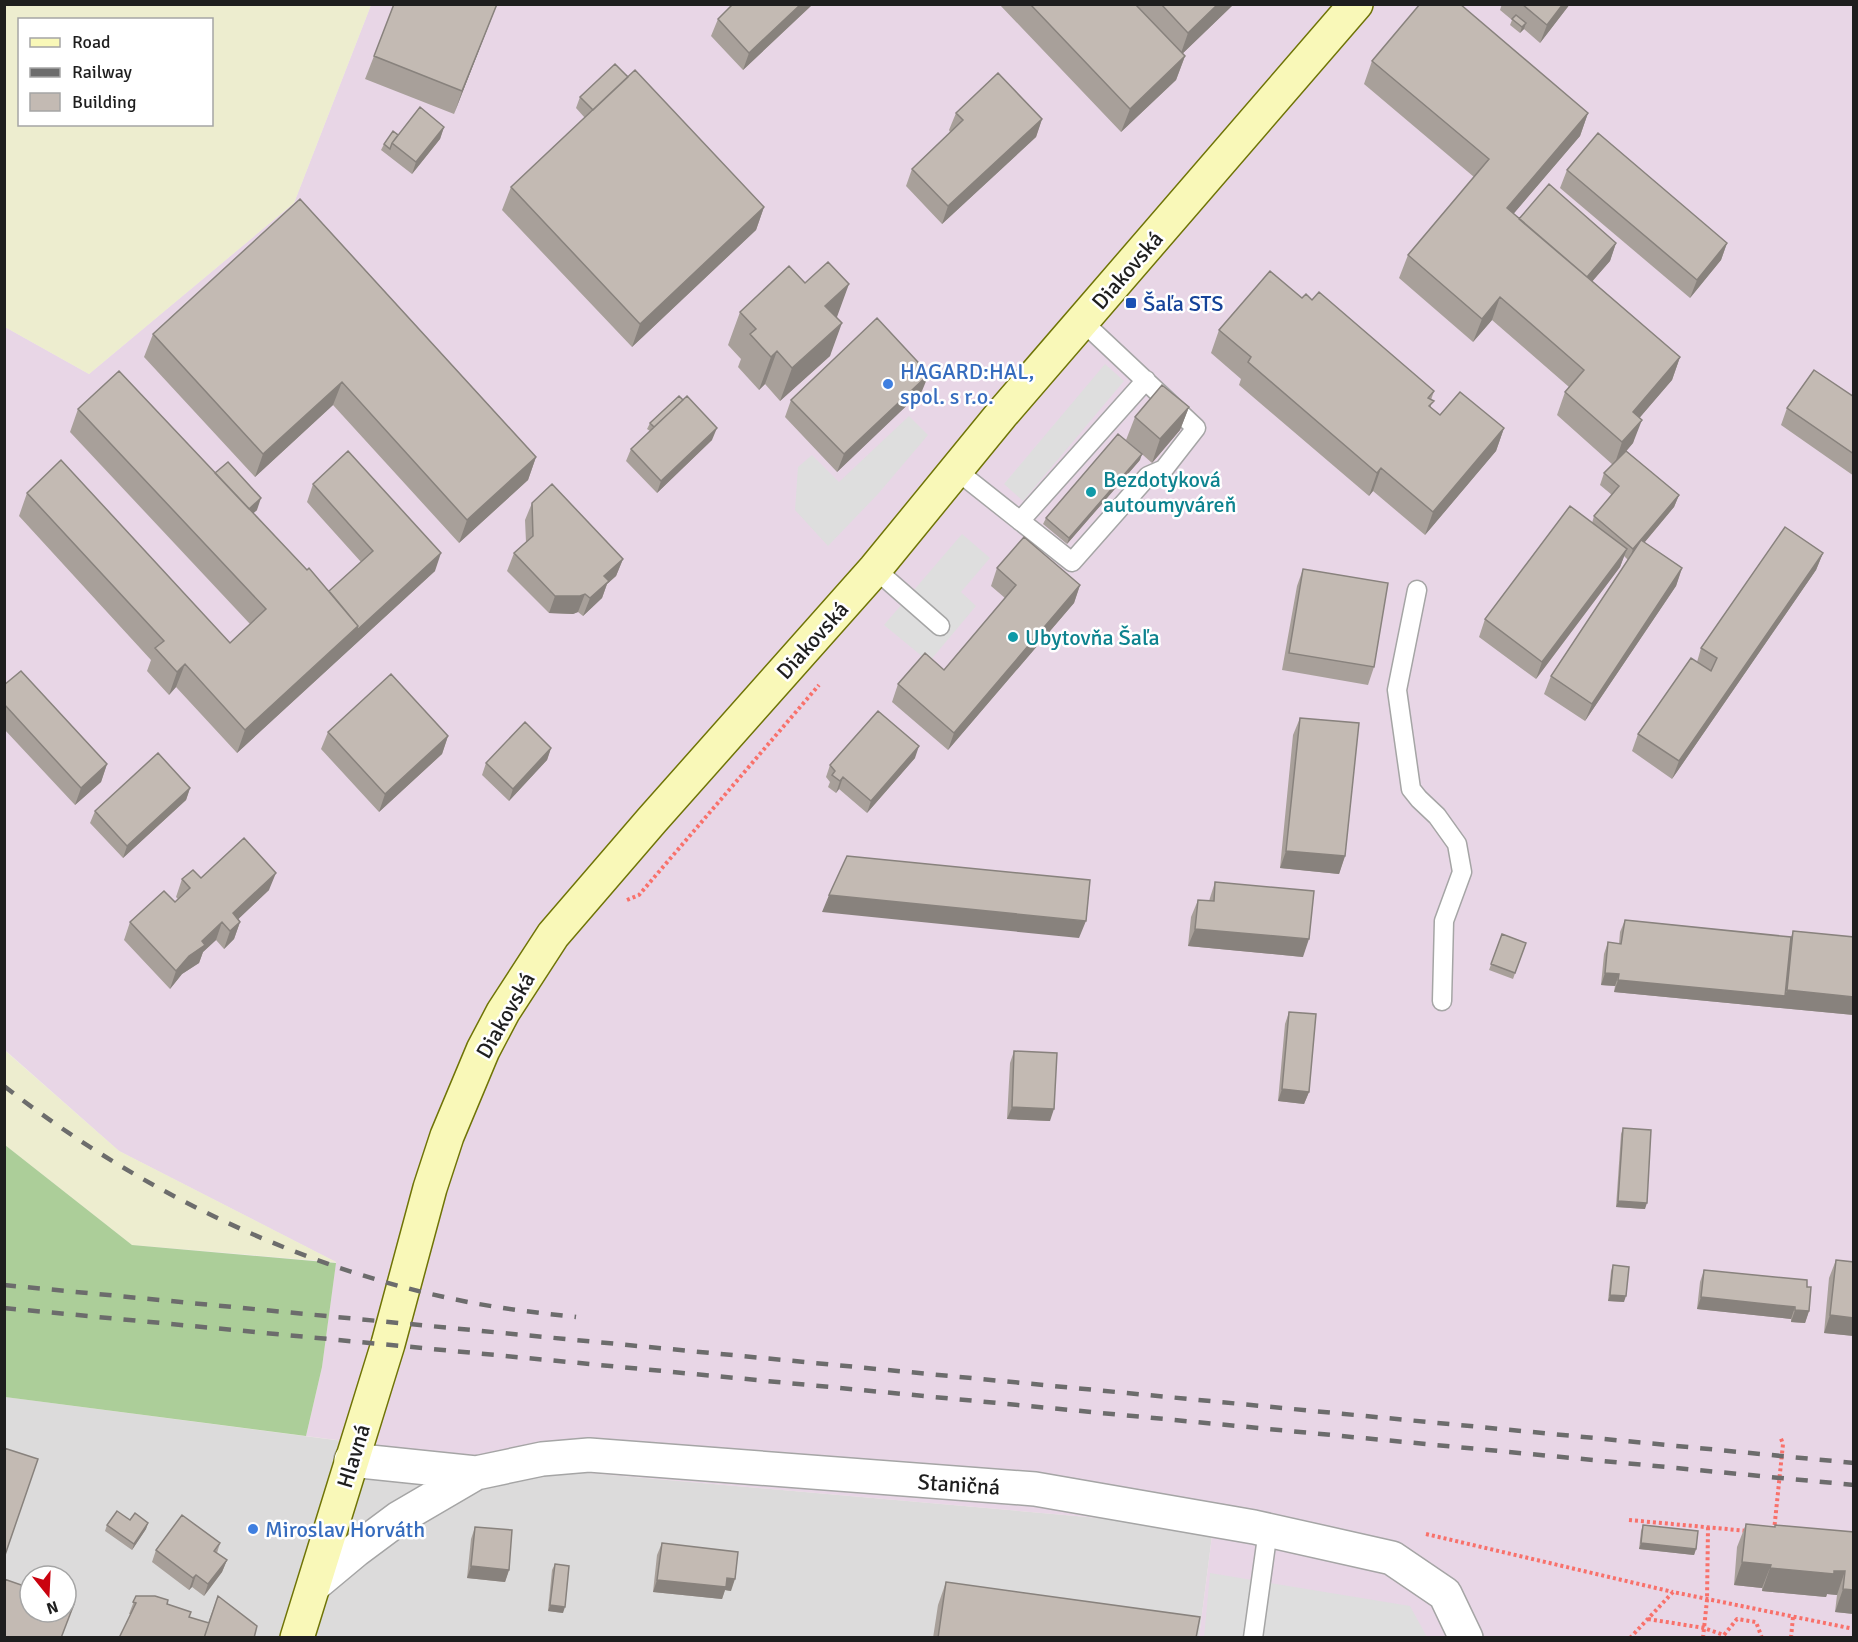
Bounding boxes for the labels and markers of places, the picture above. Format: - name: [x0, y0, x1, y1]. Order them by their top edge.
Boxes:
- place label: Šaľa STS: [1143, 290, 1224, 317]
- marker: Šaľa STS: [1124, 296, 1138, 310]
- place label: HAGARD:HAL, spol. s r.o.: [900, 358, 1034, 410]
- marker: HAGARD:HAL, spol. s r.o.: [881, 377, 895, 391]
- place label: Bezdotyková autoumyváreň: [1103, 466, 1236, 518]
- marker: Bezdotyková autoumyváreň: [1084, 485, 1098, 499]
- place label: Ubytovňa Šaľa: [1025, 624, 1160, 651]
- marker: Ubytovňa Šaľa: [1006, 630, 1020, 644]
- place label: Miroslav Horváth: [265, 1516, 425, 1543]
- marker: Miroslav Horváth: [246, 1522, 260, 1536]

